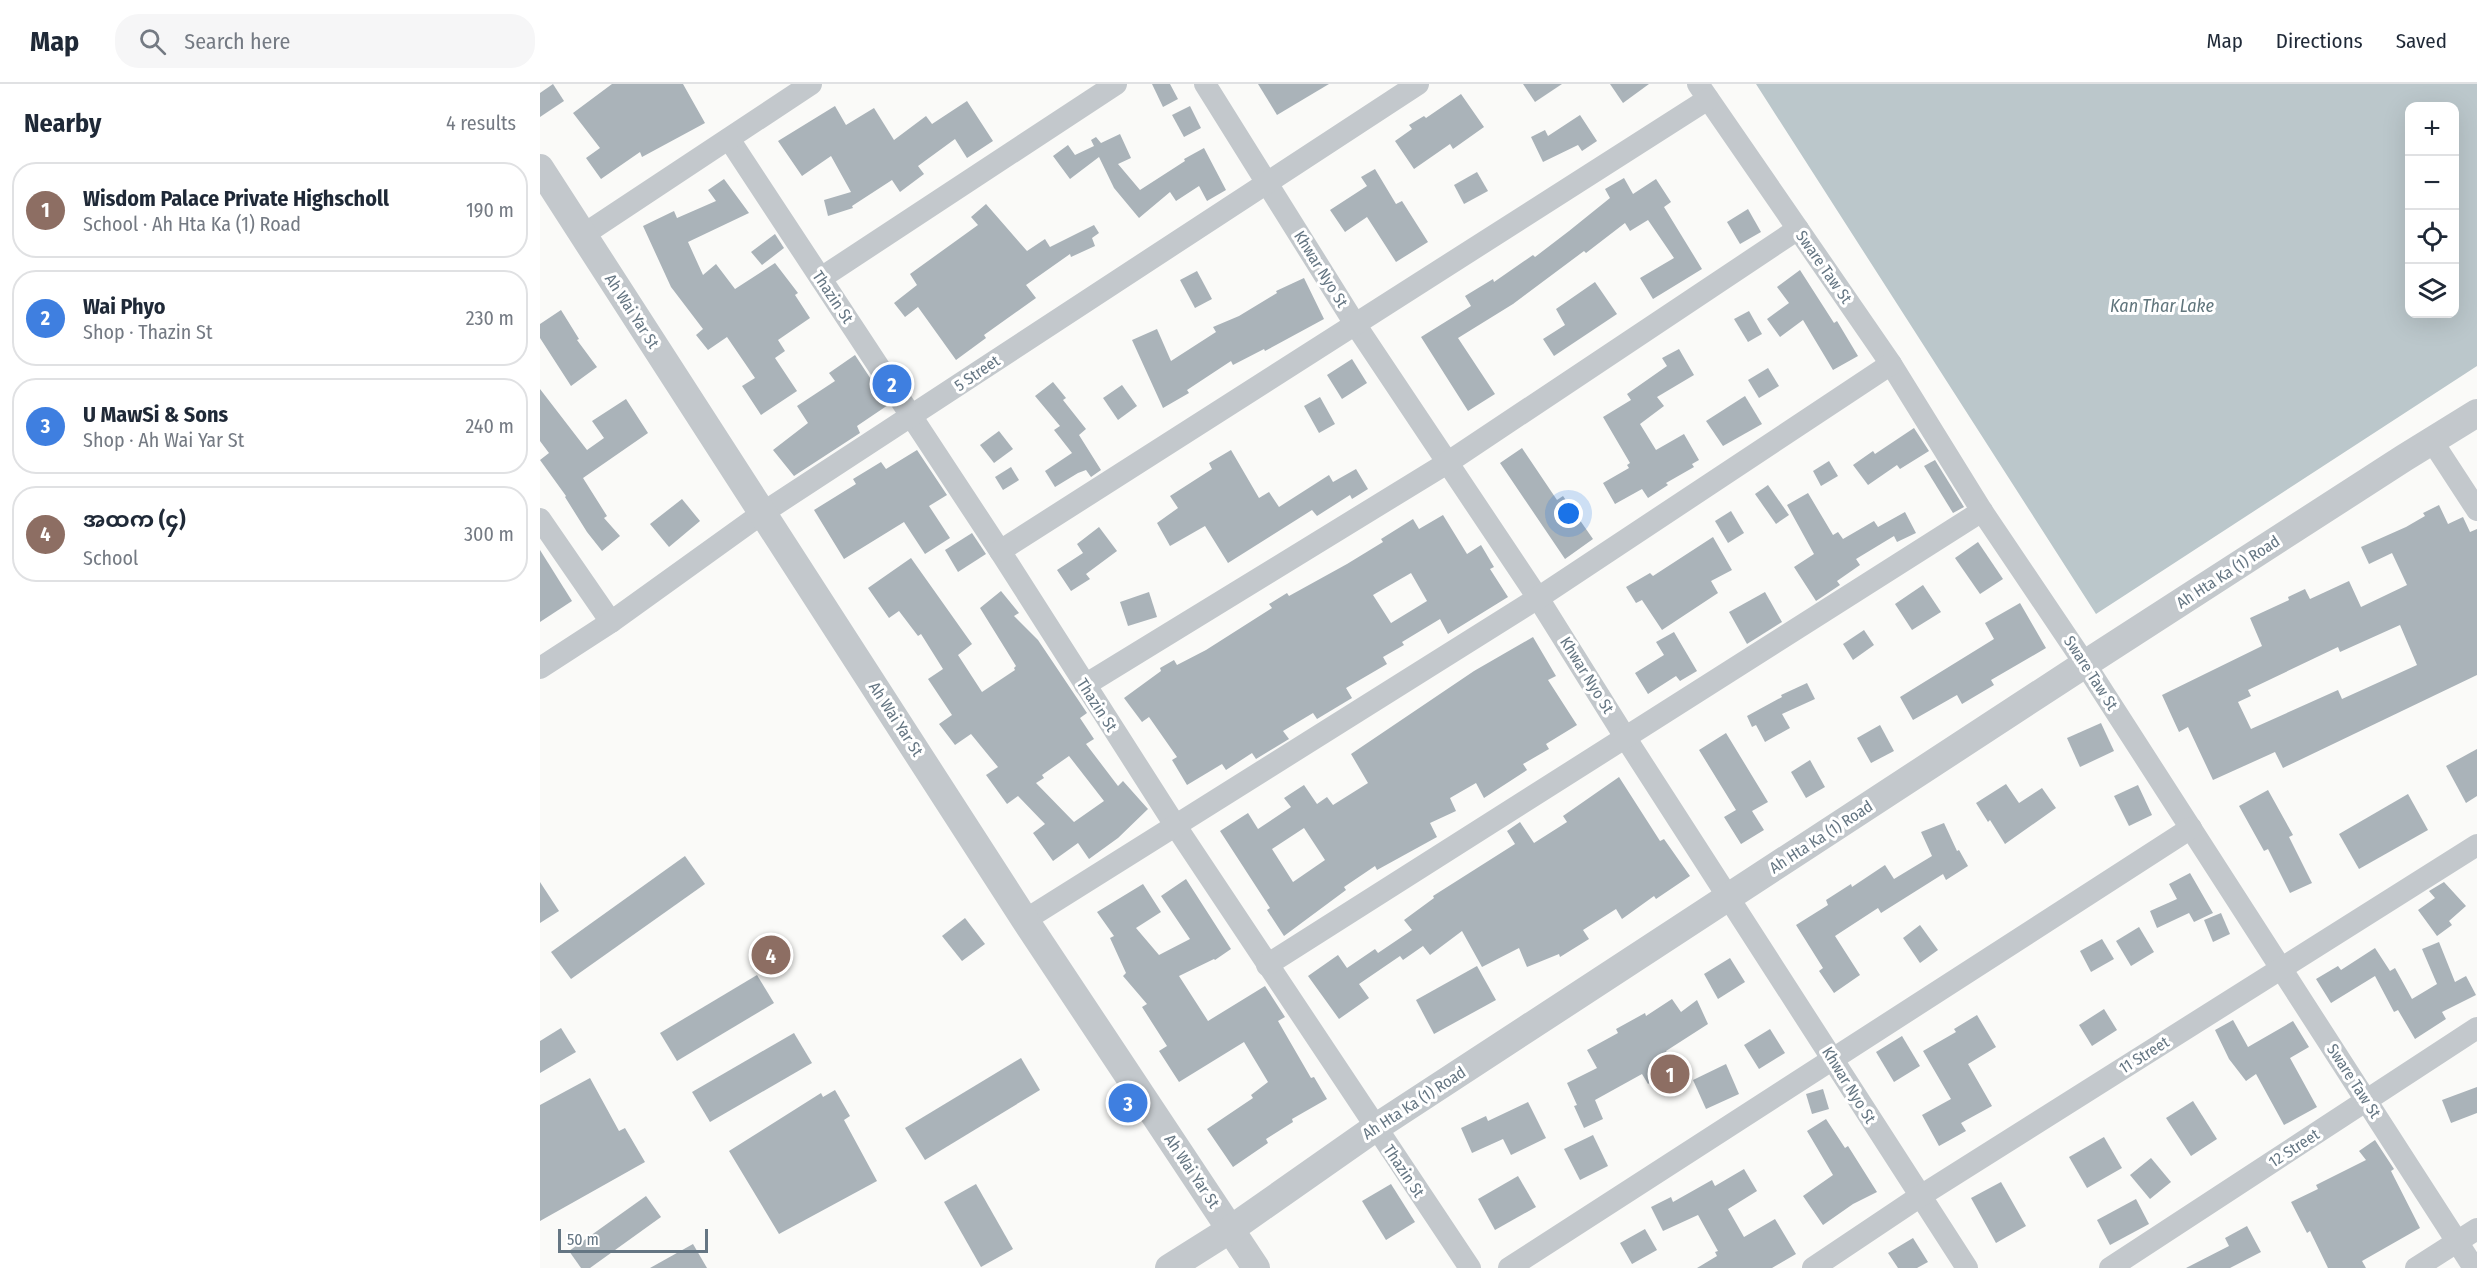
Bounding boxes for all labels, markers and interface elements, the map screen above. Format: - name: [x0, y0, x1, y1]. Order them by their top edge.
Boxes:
- search box: [115, 14, 535, 68]
- text: Map: [30, 25, 79, 58]
- icon: search: [136, 25, 169, 58]
- text: Search here: [184, 28, 290, 55]
- text: Map: [2206, 28, 2243, 54]
- text: Directions: [2276, 28, 2363, 54]
- text: Saved: [2396, 28, 2447, 54]
- map controls: [2405, 102, 2459, 318]
- button: +: [2405, 102, 2459, 156]
- text: Nearby: [24, 108, 101, 139]
- text: 4 results: [446, 111, 516, 135]
- button: −: [2405, 156, 2459, 210]
- text: Wisdom Palace Private Highscholl: [83, 185, 389, 212]
- text: 1: [41, 198, 50, 222]
- text: 190 m: [466, 198, 514, 222]
- button: locate: [2405, 210, 2459, 264]
- text: School · Ah Hta Ka (1) Road: [83, 212, 301, 236]
- street label: Khwar Nyo St: [1290, 227, 1352, 311]
- street label: Sware Taw St: [1792, 227, 1856, 308]
- button: layers: [2405, 264, 2459, 318]
- street label: Thazin St: [809, 267, 858, 328]
- street label: Ah Wai Yar St: [601, 270, 663, 352]
- text: Wai Phyo: [83, 293, 166, 320]
- water label: Kan Thar Lake: [2110, 295, 2214, 317]
- text: 2: [41, 306, 50, 330]
- text: 230 m: [466, 306, 514, 330]
- text: Shop · Thazin St: [83, 320, 213, 344]
- street label: 5 Street: [951, 351, 1004, 395]
- pin: 2: [872, 362, 912, 406]
- text: U MawSi & Sons: [83, 401, 228, 428]
- text: 3: [41, 414, 50, 438]
- text: 240 m: [465, 414, 514, 438]
- text: Shop · Ah Wai Yar St: [83, 428, 244, 452]
- your location: [1554, 499, 1583, 528]
- text: အထက (၄): [83, 506, 186, 533]
- text: 4: [40, 522, 51, 546]
- text: 300 m: [464, 522, 514, 546]
- street label: Ah Hta Ka (1) Road: [2173, 532, 2283, 612]
- text: School: [83, 546, 138, 570]
- street label: Sware Taw St: [2060, 632, 2122, 714]
- street label: Khwar Nyo St: [1556, 633, 1618, 717]
- street label: Thazin St: [1073, 675, 1122, 736]
- street label: Ah Wai Yar St: [865, 678, 927, 760]
- street label: Ah Hta Ka (1) Road: [1766, 797, 1876, 877]
- pin: 4: [752, 932, 790, 978]
- street label: 11 Street: [2115, 1032, 2173, 1078]
- street label: Sware Taw St: [2323, 1040, 2385, 1122]
- street label: Khwar Nyo St: [1818, 1043, 1880, 1127]
- pin: 1: [1650, 1052, 1690, 1096]
- street label: Ah Hta Ka (1) Road: [1359, 1063, 1469, 1143]
- pin: 3: [1108, 1080, 1148, 1126]
- street label: 12 Street: [2265, 1124, 2323, 1171]
- street label: Ah Wai Yar St: [1160, 1131, 1224, 1212]
- street label: Thazin St: [1380, 1141, 1429, 1202]
- scale bar: [558, 1226, 708, 1254]
- text: 50 m: [567, 1230, 599, 1249]

